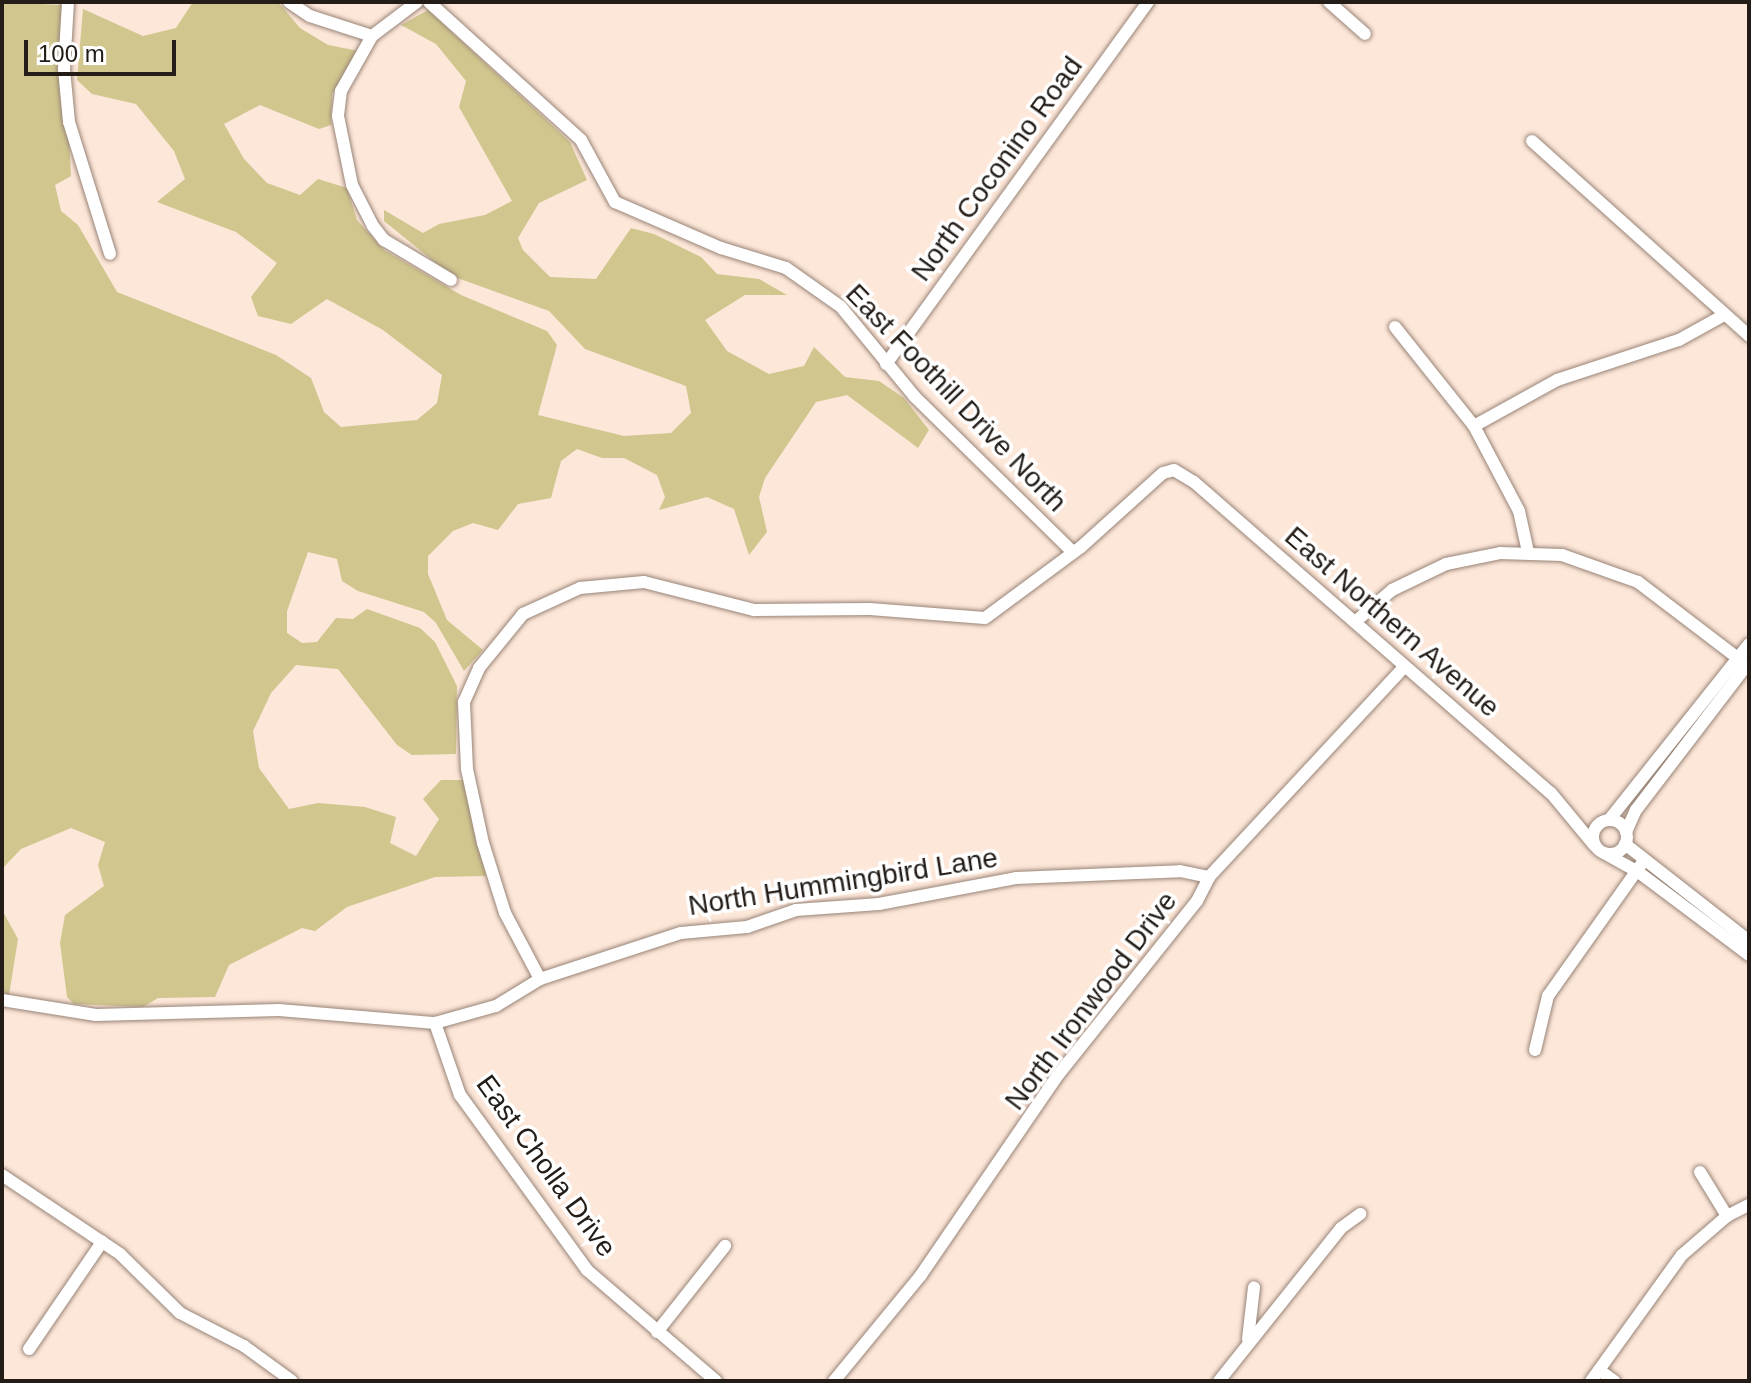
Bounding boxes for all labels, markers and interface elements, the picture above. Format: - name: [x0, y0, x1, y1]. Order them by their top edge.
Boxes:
- scale bar: [28, 24, 180, 74]
- text: 100 m: [38, 40, 105, 67]
- street label: North Coconino Road: [904, 50, 1090, 288]
- street label: East Foothill Drive North: [839, 277, 1073, 519]
- street label: East Northern Avenue: [1277, 519, 1507, 725]
- street label: North Hummingbird Lane: [686, 841, 1000, 923]
- street label: North Ironwood Drive: [998, 885, 1184, 1117]
- street label: East Cholla Drive: [469, 1069, 623, 1263]

